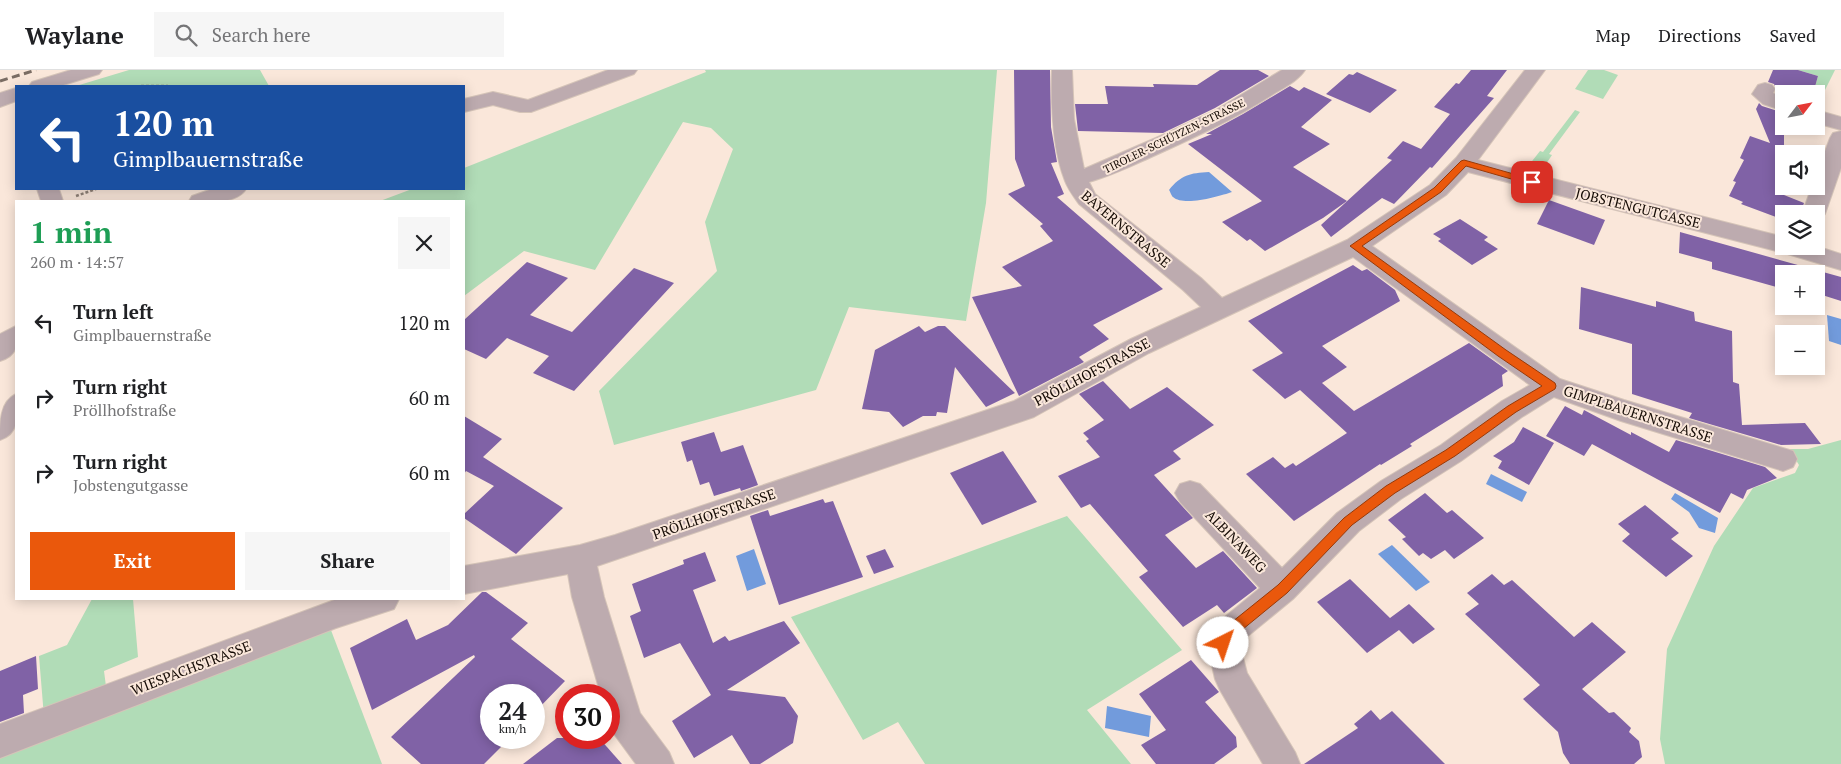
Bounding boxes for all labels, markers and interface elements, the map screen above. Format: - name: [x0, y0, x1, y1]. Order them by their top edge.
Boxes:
- search box: [154, 12, 504, 57]
- text: Waylane: [25, 19, 124, 51]
- icon: search: [172, 21, 200, 49]
- text: Search here: [212, 22, 311, 47]
- text: Map: [1595, 23, 1630, 47]
- text: Directions: [1658, 23, 1741, 47]
- text: Saved: [1769, 23, 1816, 47]
- north arrow: [1775, 85, 1825, 135]
- map controls: [1775, 85, 1825, 375]
- street label: TIROLER-SCHÜTZEN-STRASSE: [1101, 96, 1247, 176]
- text: 120 m: [113, 100, 214, 146]
- icon: left: [30, 105, 95, 170]
- text: Gimplbauernstraße: [113, 144, 303, 173]
- button: sound: [1775, 145, 1825, 195]
- pin: [1511, 161, 1553, 203]
- icon: arrive: [1518, 168, 1546, 196]
- street label: JOBSTENGUTGASSE: [1574, 183, 1703, 232]
- street label: BAYERNSTRASSE: [1078, 186, 1175, 272]
- button: layers: [1775, 205, 1825, 255]
- text: 1 min: [30, 212, 112, 252]
- button: close: [398, 217, 450, 269]
- text: 260 m · 14:57: [30, 251, 124, 273]
- button: +: [1775, 265, 1825, 315]
- text: Turn left: [73, 299, 154, 324]
- icon: left: [30, 309, 58, 337]
- text: 120 m: [399, 310, 450, 335]
- text: Gimplbauernstraße: [73, 324, 212, 346]
- button: −: [1775, 325, 1825, 375]
- street label: PRÖLLHOFSTRASSE: [1031, 333, 1153, 410]
- text: Turn right: [73, 374, 167, 399]
- street label: GIMPLBAUERNSTRASSE: [1561, 380, 1715, 447]
- icon: right: [30, 384, 58, 412]
- text: 60 m: [409, 385, 450, 410]
- text: Pröllhofstraße: [73, 399, 176, 421]
- text: Turn right: [73, 449, 167, 474]
- icon: right: [30, 459, 58, 487]
- text: 60 m: [409, 460, 450, 485]
- text: Jobstengutgasse: [73, 474, 188, 496]
- street label: PRÖLLHOFSTRASSE: [650, 484, 778, 543]
- street label: ALBINAWEG: [1202, 505, 1271, 576]
- button: Exit: [30, 532, 235, 590]
- button: Share: [245, 532, 450, 590]
- position arrow: [1196, 616, 1248, 668]
- street label: WIESPACHSTRASSE: [128, 636, 253, 699]
- speed limit sign: 30: [555, 684, 620, 749]
- text: 24: [498, 694, 527, 727]
- text: km/h: [499, 721, 526, 736]

